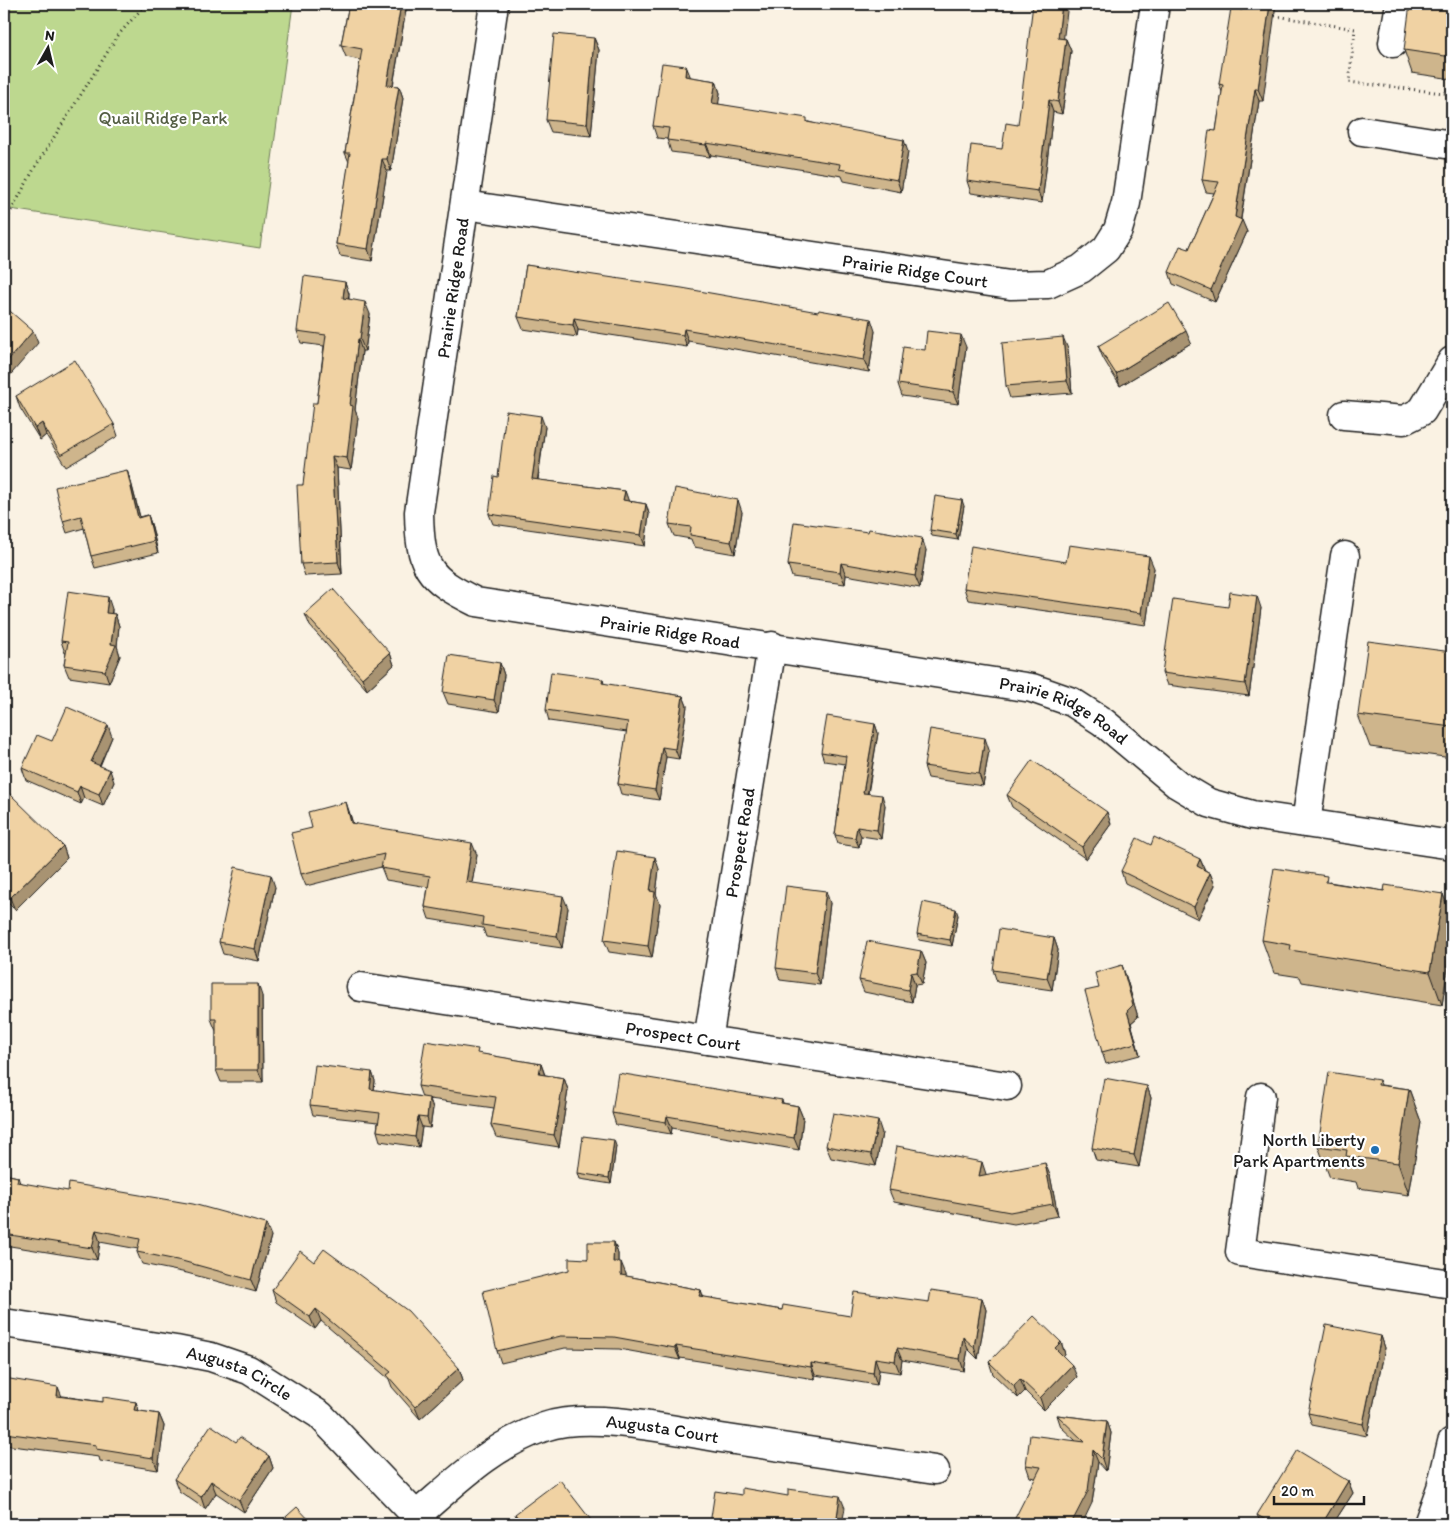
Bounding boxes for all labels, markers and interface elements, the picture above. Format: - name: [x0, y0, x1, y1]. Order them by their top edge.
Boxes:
- north arrow: [22, 22, 72, 72]
- text: N: [44, 27, 56, 45]
- park label: Quail Ridge Park: [98, 107, 228, 129]
- street label: Prairie Ridge Road: [432, 216, 474, 360]
- street label: Prairie Ridge Court: [841, 250, 990, 293]
- street label: Prairie Ridge Road: [598, 610, 742, 654]
- street label: Prairie Ridge Road: [998, 672, 1133, 749]
- street label: Prospect Road: [720, 786, 760, 899]
- street label: Prospect Court: [624, 1017, 743, 1056]
- place label: North Liberty Park Apartments: [1233, 1129, 1366, 1172]
- marker: North Liberty Park Apartments: [1369, 1144, 1381, 1156]
- street label: Augusta Circle: [185, 1341, 296, 1405]
- street label: Augusta Court: [605, 1410, 721, 1448]
- scale bar: [1274, 1473, 1364, 1505]
- text: 20 m: [1281, 1482, 1315, 1500]

